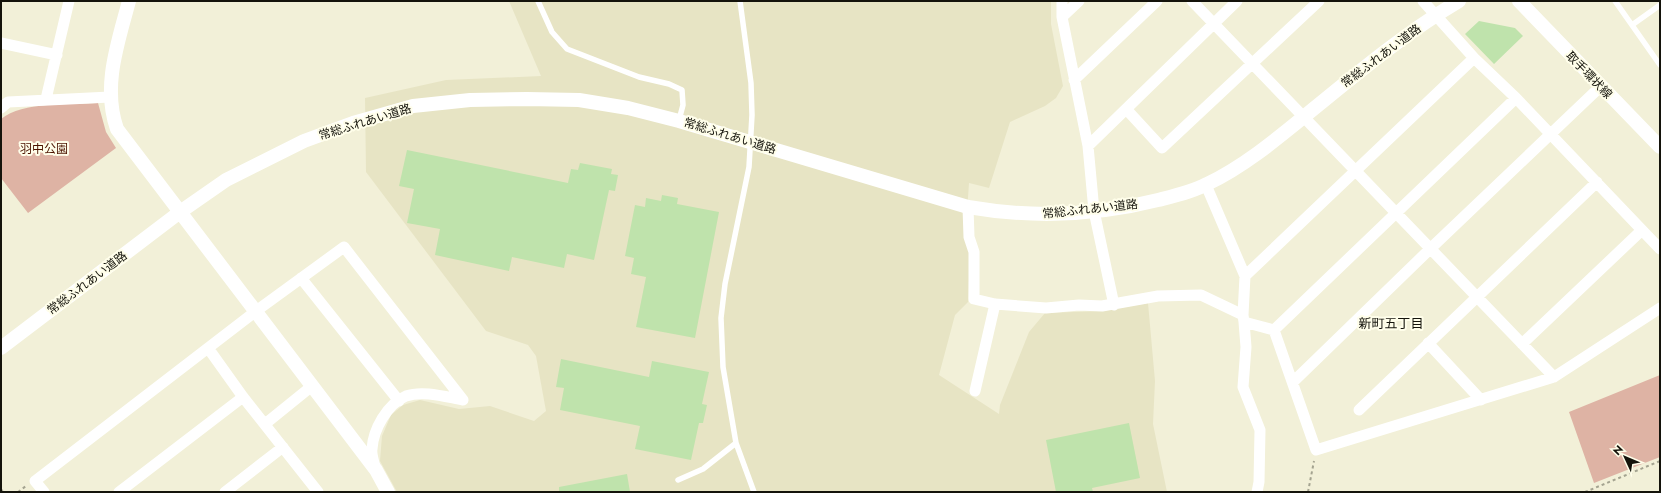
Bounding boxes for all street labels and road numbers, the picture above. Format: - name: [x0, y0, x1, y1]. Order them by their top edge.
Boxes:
- street label: 常総ふれあい道路: [1337, 20, 1425, 92]
- street label: 取手環状線: [1562, 47, 1616, 103]
- street label: 常総ふれあい道路: [316, 99, 414, 145]
- street label: 常総ふれあい道路: [681, 113, 779, 159]
- street label: 常総ふれあい道路: [1041, 195, 1139, 223]
- street label: 常総ふれあい道路: [43, 247, 131, 319]

